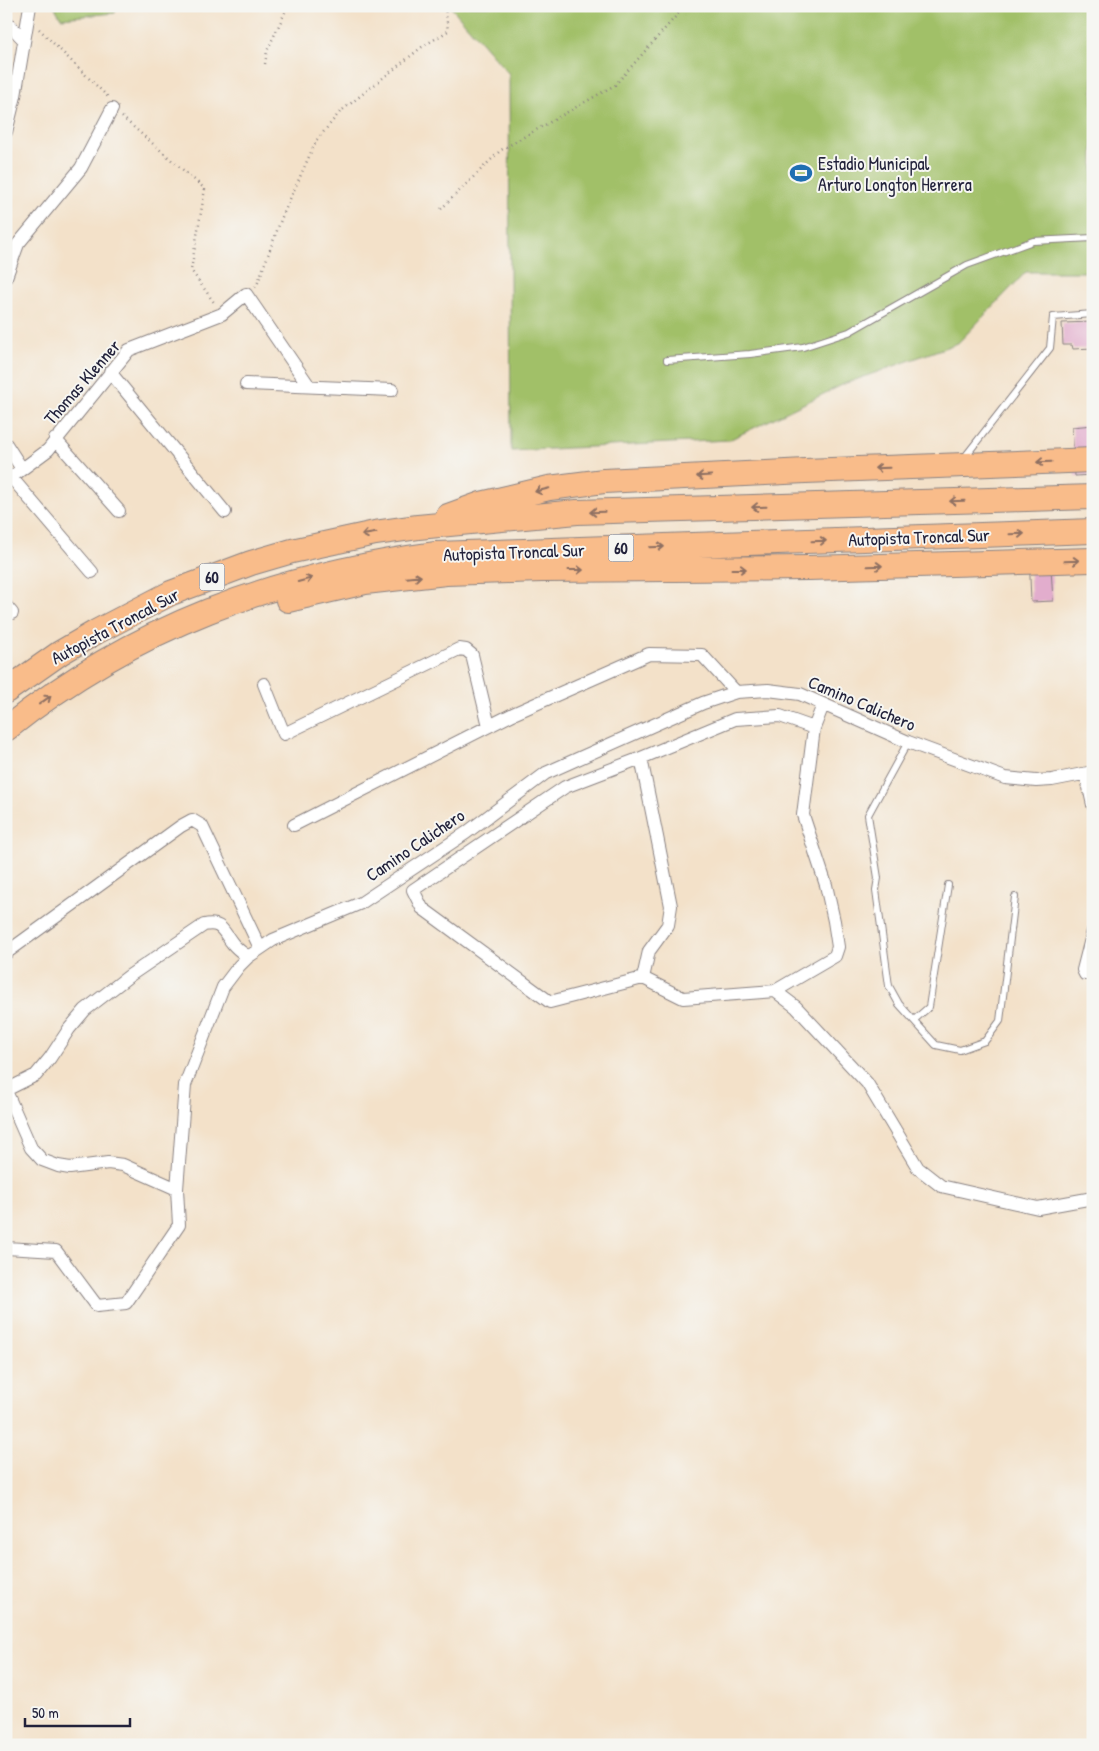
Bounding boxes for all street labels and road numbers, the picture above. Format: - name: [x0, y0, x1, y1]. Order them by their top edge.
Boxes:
- street label: Thomas Klenner: [38, 334, 126, 430]
- street label: Autopista Troncal Sur: [848, 522, 990, 552]
- road number: 60: [608, 534, 634, 562]
- street label: Autopista Troncal Sur: [443, 537, 585, 567]
- road number: 60: [200, 564, 224, 590]
- street label: Autopista Troncal Sur: [47, 582, 183, 670]
- street label: Camino Calichero: [804, 669, 920, 737]
- street label: Camino Calichero: [361, 803, 469, 887]

